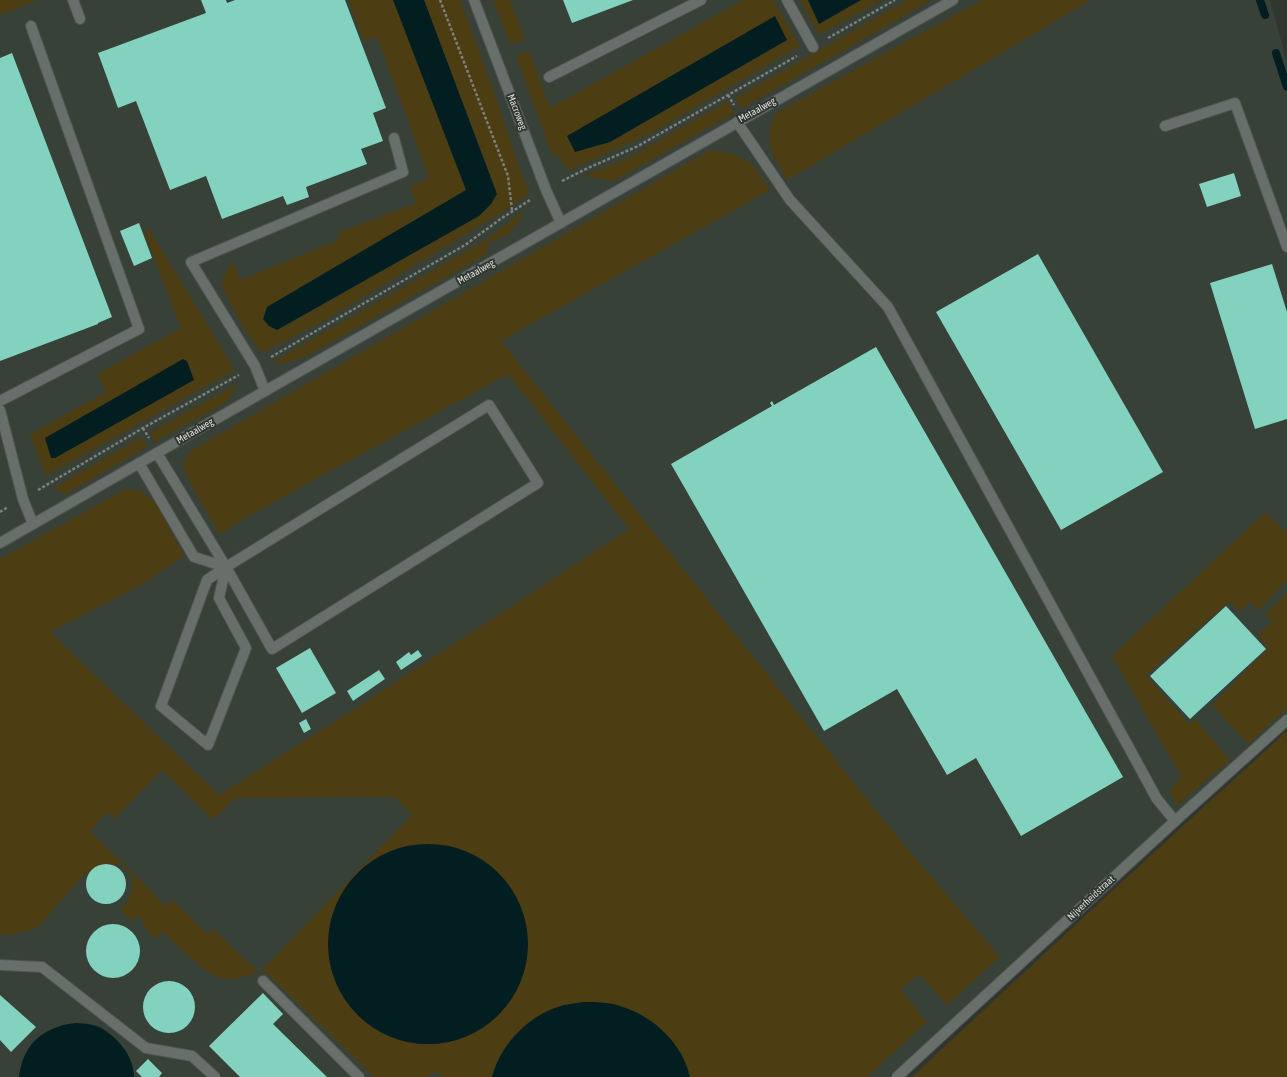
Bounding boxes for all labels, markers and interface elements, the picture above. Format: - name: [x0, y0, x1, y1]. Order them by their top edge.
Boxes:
- street label: Macroweg: [505, 92, 529, 132]
- street label: Metaalweg: [736, 95, 778, 125]
- street label: Metaalweg: [455, 257, 497, 287]
- street label: Metaalweg: [174, 416, 216, 446]
- street label: Nijverheidstraat: [1065, 873, 1117, 923]

